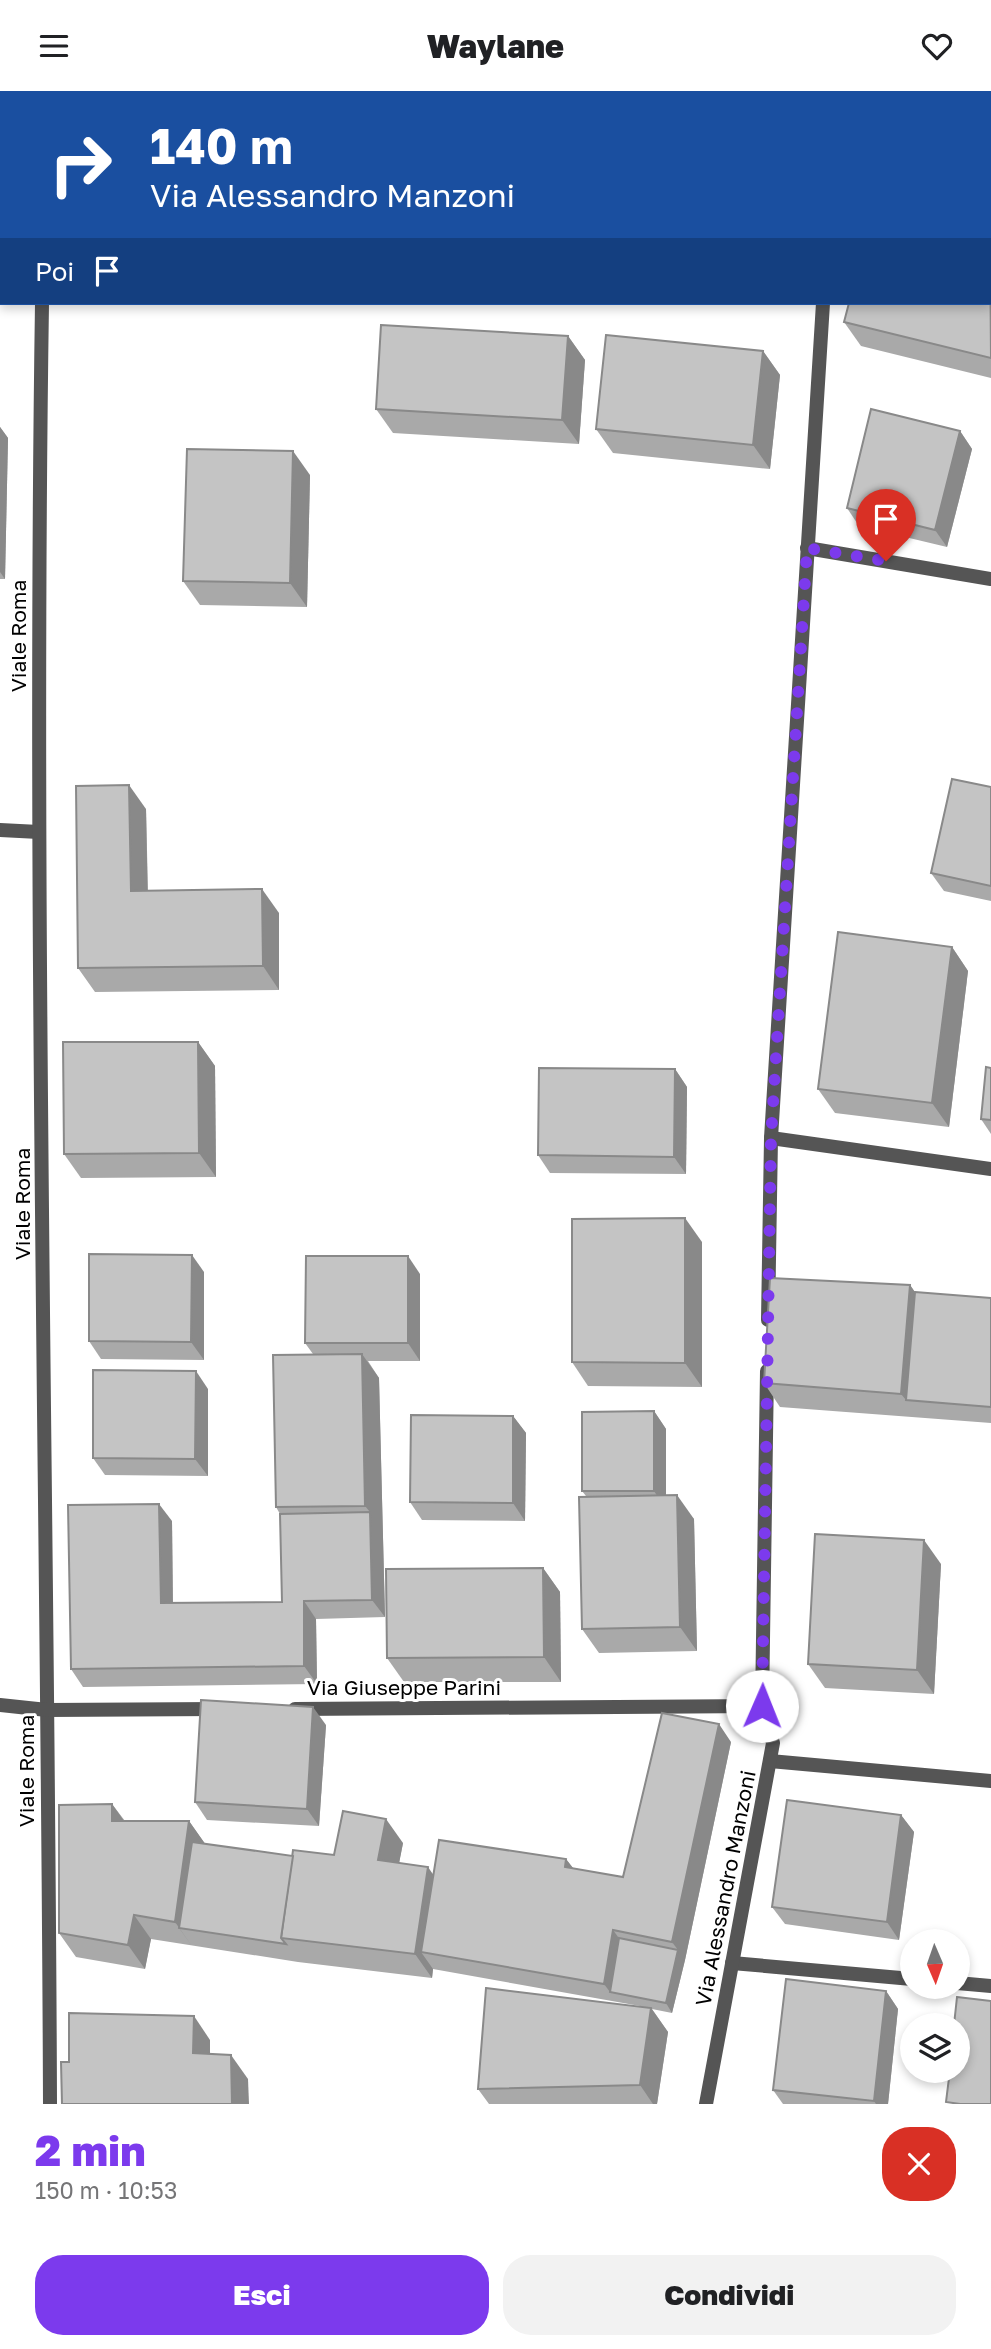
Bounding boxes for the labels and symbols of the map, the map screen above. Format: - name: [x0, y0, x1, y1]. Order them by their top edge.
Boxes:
- pin: [856, 489, 916, 561]
- street label: Viale Roma: [5, 580, 31, 692]
- street label: Viale Roma: [9, 1148, 35, 1260]
- position arrow: [725, 1669, 799, 1743]
- street label: Via Giuseppe Parini: [307, 1674, 501, 1700]
- street label: Viale Roma: [13, 1715, 39, 1827]
- street label: Via Alessandro Manzoni: [689, 1768, 761, 2008]
- north arrow: [900, 1929, 970, 1999]

